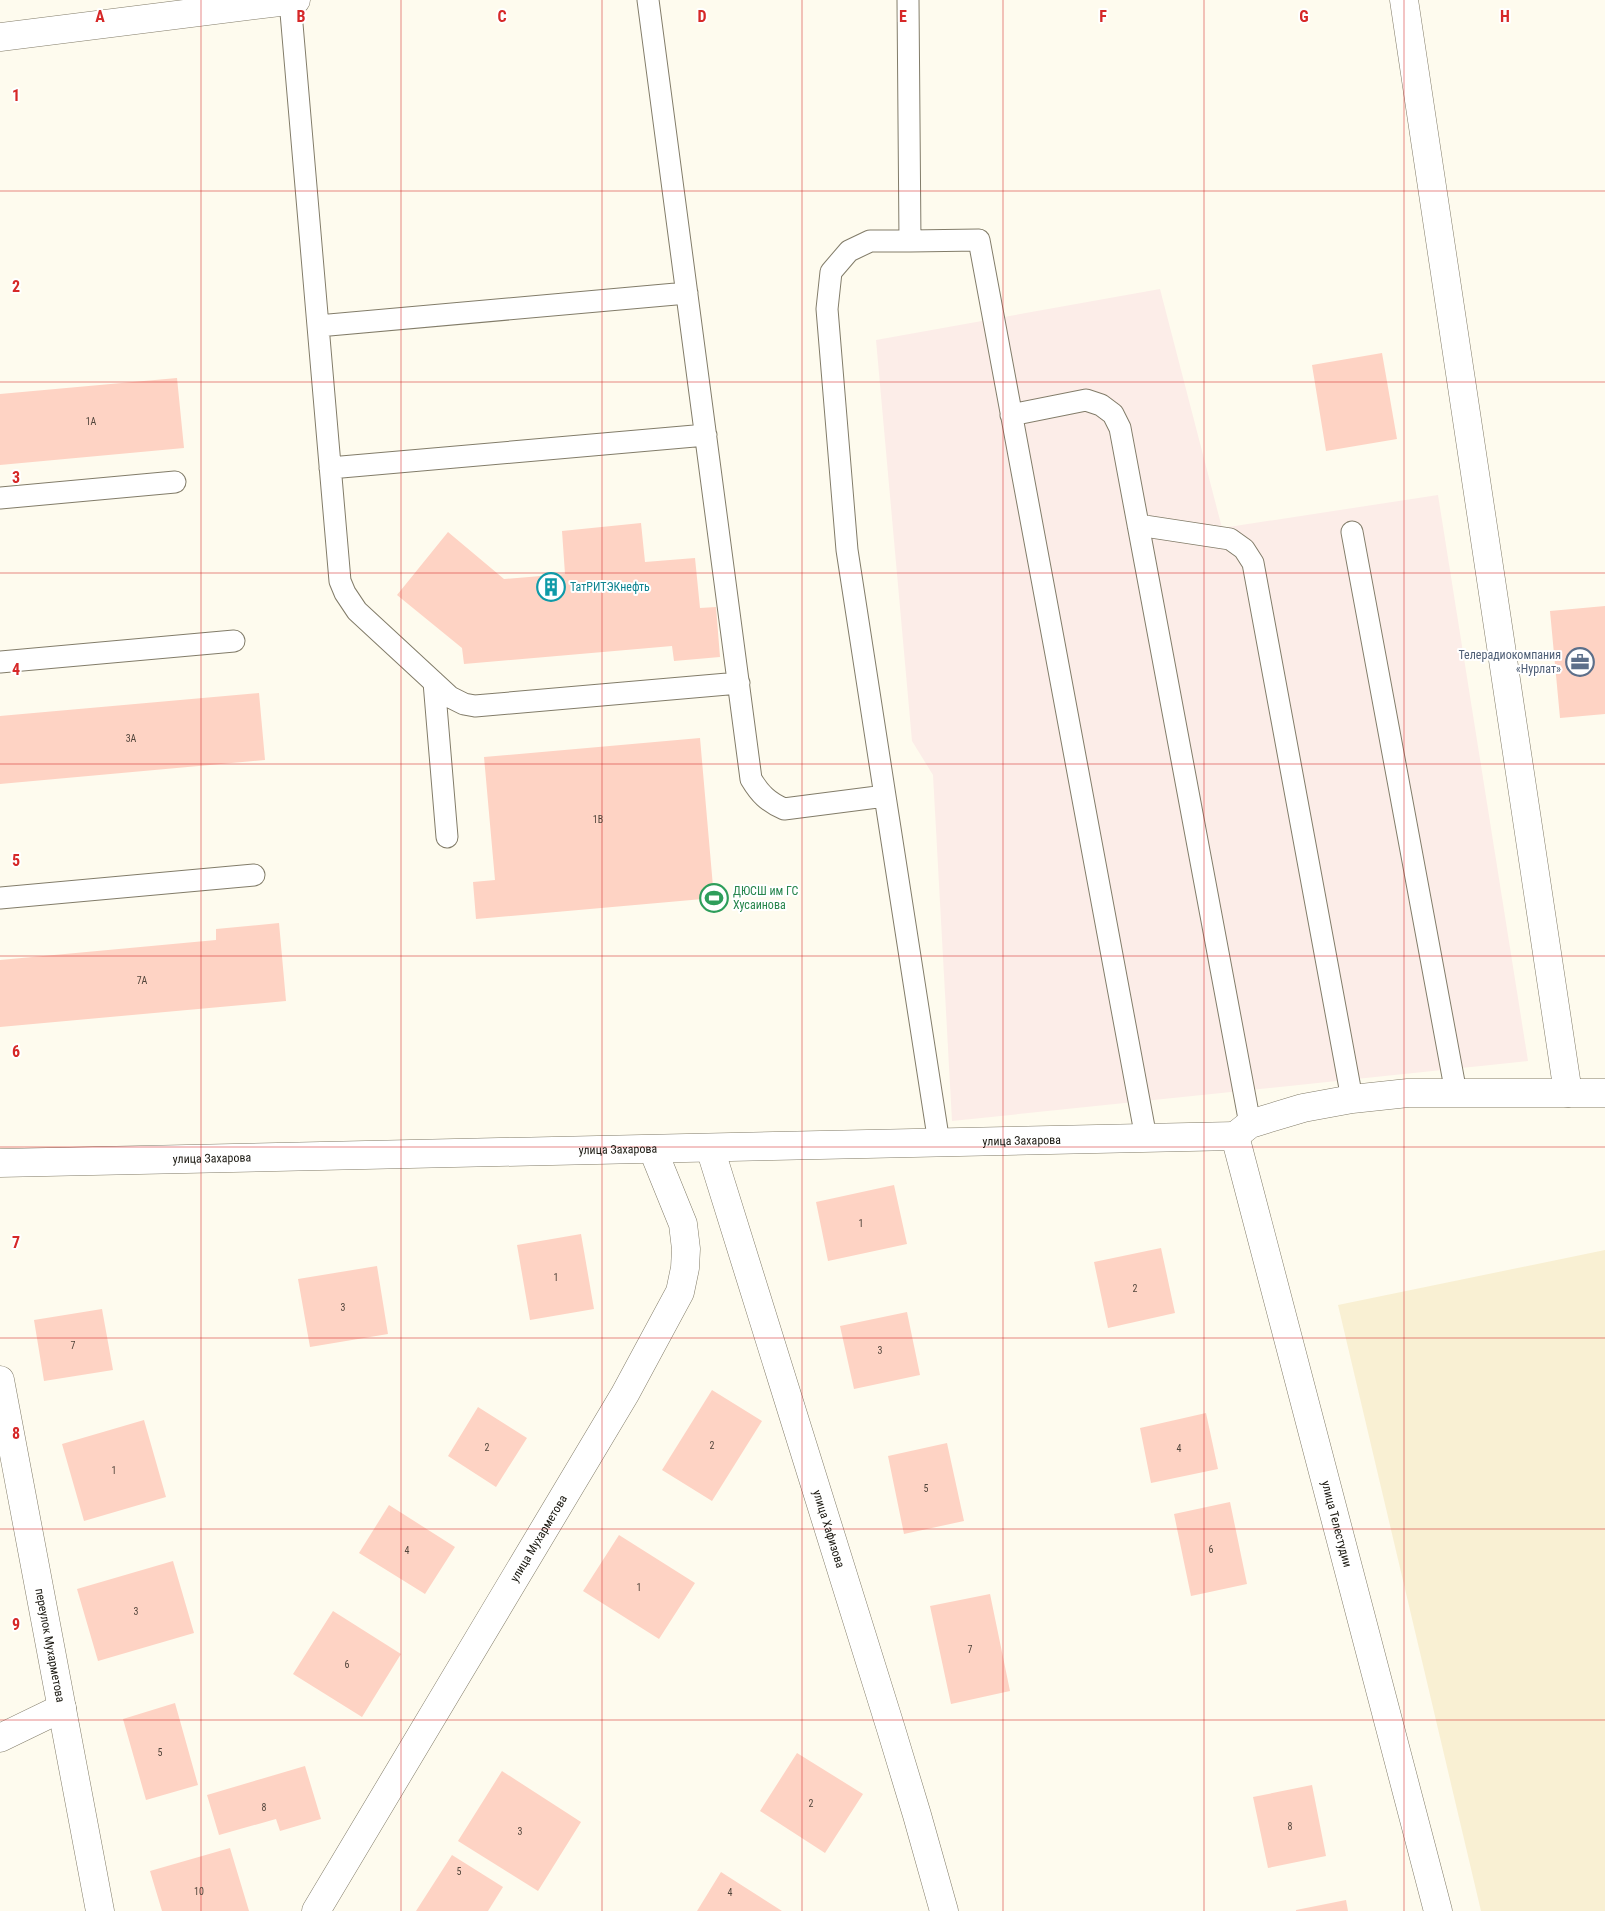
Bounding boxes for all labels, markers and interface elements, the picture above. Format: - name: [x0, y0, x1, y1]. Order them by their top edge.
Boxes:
- text: A: [95, 7, 105, 26]
- text: B: [297, 7, 306, 26]
- text: C: [497, 7, 507, 26]
- text: D: [697, 7, 707, 26]
- text: E: [899, 7, 907, 26]
- text: F: [1099, 7, 1107, 26]
- text: G: [1299, 7, 1309, 26]
- text: H: [1500, 7, 1510, 26]
- text: 1: [12, 86, 20, 105]
- text: 2: [12, 277, 20, 296]
- house number: 1А: [86, 416, 97, 427]
- text: 3: [12, 468, 20, 487]
- building icon: ТатРИТЭКнефть: [536, 572, 566, 602]
- place label: ТатРИТЭКнефть: [570, 580, 650, 594]
- office icon: Телерадиокомпания «Нурлат»: [1565, 647, 1595, 677]
- place label: Телерадиокомпания «Нурлат»: [1458, 648, 1561, 676]
- text: 4: [12, 660, 20, 679]
- house number: 3А: [126, 733, 137, 744]
- house number: 1В: [593, 814, 603, 825]
- text: 5: [12, 851, 20, 870]
- sports icon: ДЮСШ им ГС Хусаинова: [699, 883, 729, 913]
- place label: ДЮСШ им ГС Хусаинова: [733, 884, 799, 912]
- house number: 7А: [137, 975, 148, 986]
- text: 6: [12, 1042, 20, 1061]
- street label: улица Захарова: [982, 1133, 1061, 1149]
- street label: улица Захарова: [578, 1142, 658, 1157]
- street label: улица Захарова: [173, 1151, 252, 1166]
- house number: 1: [859, 1218, 863, 1229]
- text: 7: [12, 1233, 20, 1252]
- house number: 1: [554, 1272, 558, 1283]
- house number: 2: [1133, 1283, 1138, 1294]
- house number: 3: [341, 1302, 346, 1313]
- house number: 7: [71, 1340, 76, 1351]
- house number: 3: [878, 1345, 883, 1356]
- text: 8: [12, 1424, 20, 1443]
- house number: 2: [710, 1440, 715, 1451]
- house number: 2: [485, 1442, 490, 1453]
- house number: 4: [1177, 1443, 1182, 1454]
- house number: 1: [112, 1465, 116, 1476]
- street label: улица Телестудии: [1319, 1479, 1355, 1569]
- house number: 5: [924, 1483, 929, 1494]
- street label: улица Хафизова: [810, 1488, 847, 1570]
- street label: улица Мухарметова: [507, 1492, 570, 1584]
- house number: 6: [1209, 1544, 1214, 1555]
- house number: 4: [405, 1545, 410, 1556]
- house number: 1: [637, 1582, 641, 1593]
- street label: переулок Мухарметова: [32, 1587, 68, 1704]
- house number: 3: [134, 1606, 139, 1617]
- text: 9: [12, 1615, 20, 1634]
- house number: 7: [968, 1644, 973, 1655]
- house number: 6: [345, 1659, 350, 1670]
- house number: 5: [158, 1747, 163, 1758]
- house number: 2: [809, 1798, 814, 1809]
- house number: 8: [262, 1802, 267, 1813]
- house number: 8: [1288, 1821, 1293, 1832]
- house number: 3: [518, 1826, 523, 1837]
- house number: 5: [457, 1866, 462, 1877]
- house number: 10: [194, 1886, 204, 1897]
- house number: 4: [728, 1887, 733, 1898]

